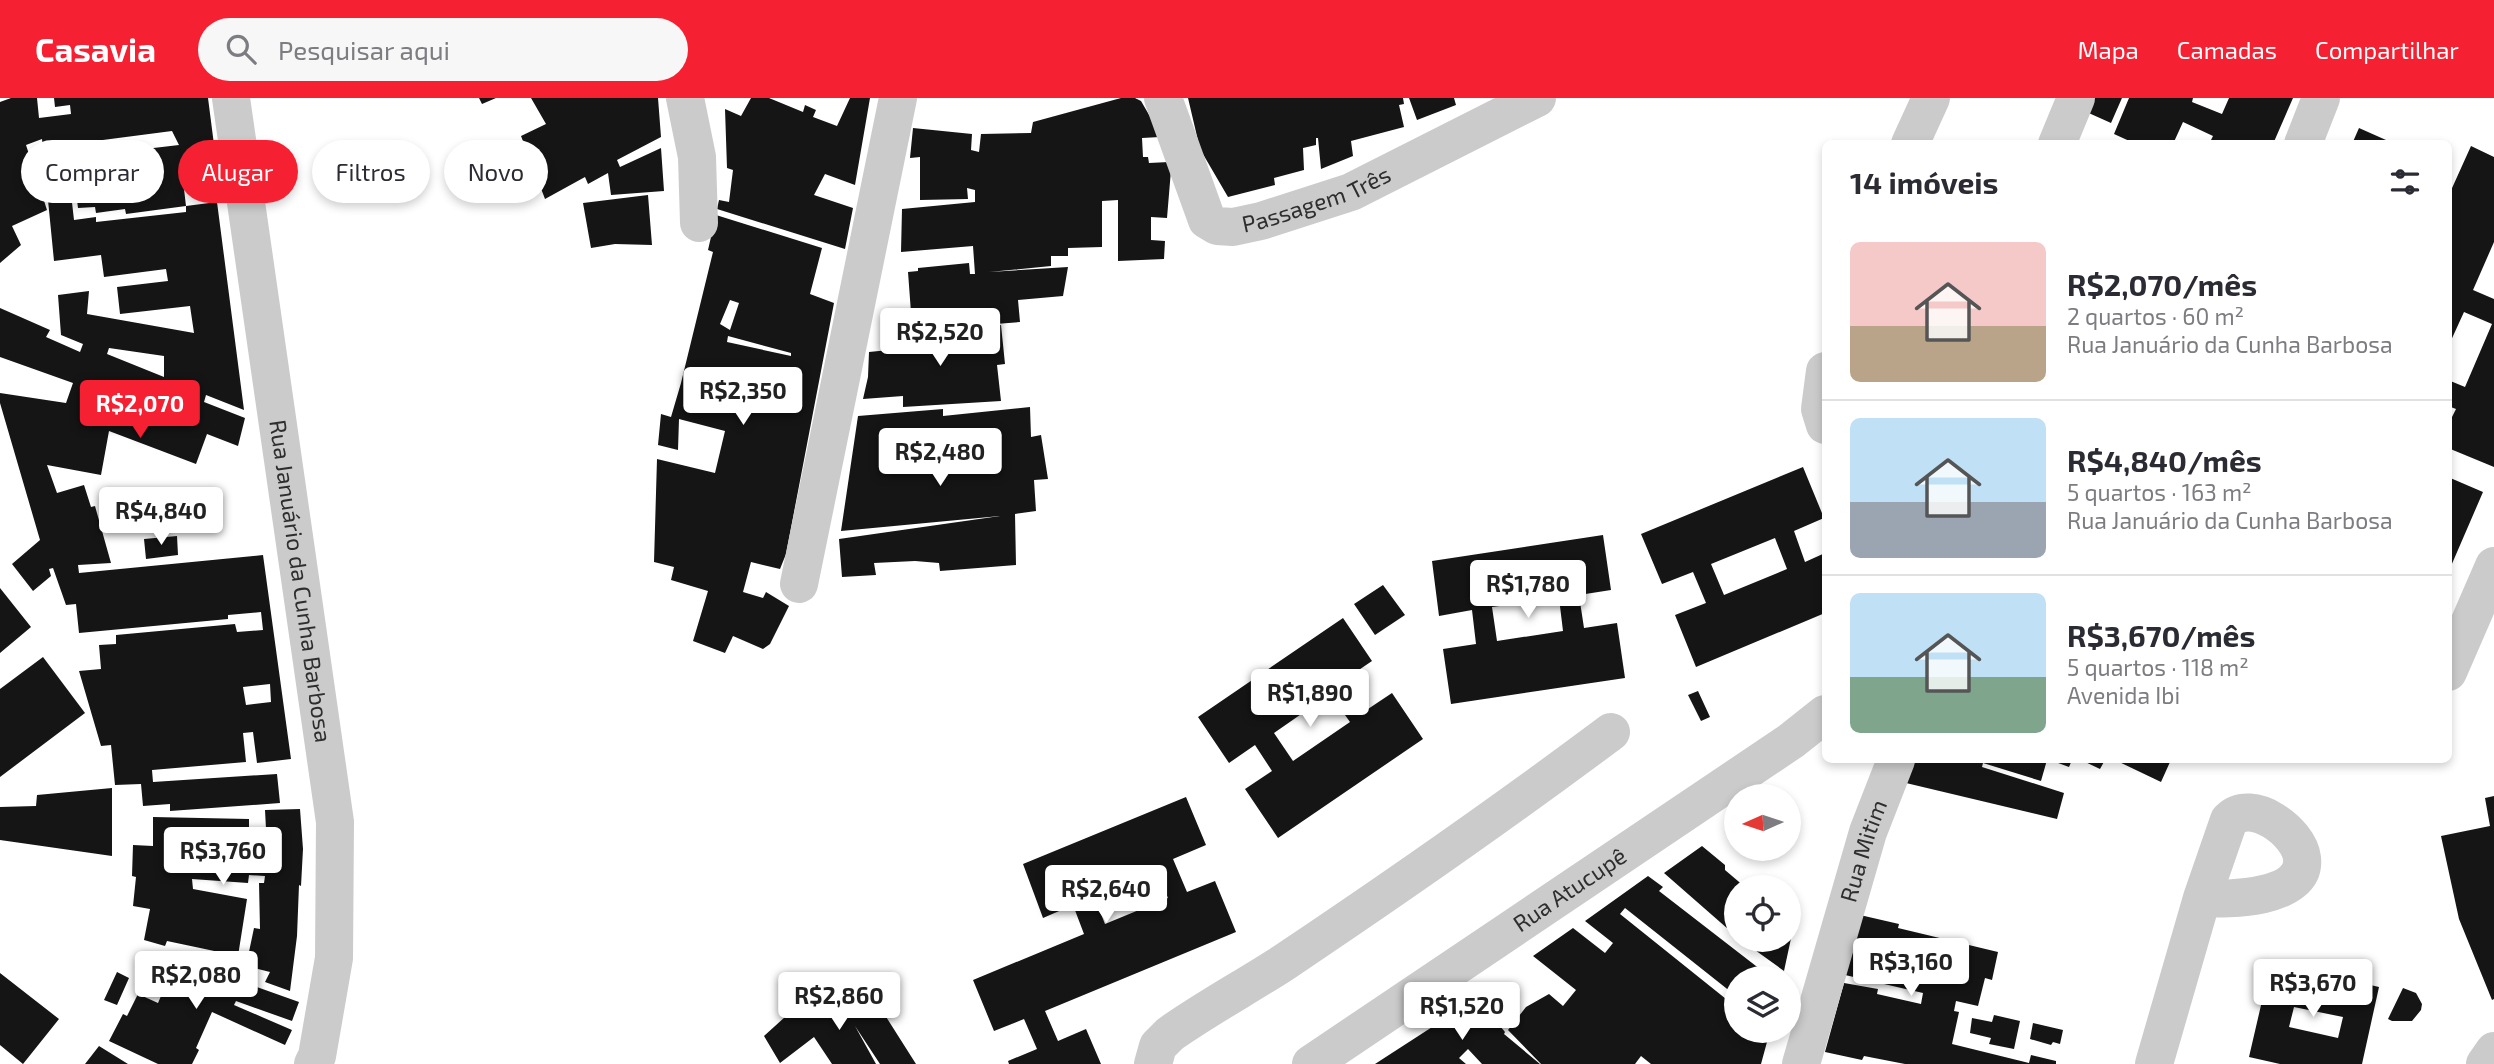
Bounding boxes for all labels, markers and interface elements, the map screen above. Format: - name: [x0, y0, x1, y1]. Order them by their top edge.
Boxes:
- search box: [198, 18, 688, 81]
- text: Casavia: [35, 29, 156, 69]
- icon: search: [222, 30, 260, 68]
- text: Pesquisar aqui: [278, 34, 450, 65]
- text: Mapa: [2077, 35, 2139, 64]
- text: Camadas: [2177, 35, 2277, 64]
- text: Compartilhar: [2315, 35, 2459, 64]
- chip: Comprar: [21, 140, 164, 203]
- chip: Alugar: [178, 140, 298, 203]
- chip: Filtros: [312, 140, 430, 203]
- chip: Novo: [444, 140, 548, 203]
- street label: Passagem Três: [1239, 159, 1395, 238]
- icon: filters: [2386, 163, 2424, 201]
- text: 14 imóveis: [1850, 164, 1999, 200]
- text: R$2,070/mês: [2067, 266, 2257, 302]
- icon: home: [1906, 270, 1990, 354]
- text: 2 quartos · 60 m²: [2067, 302, 2244, 330]
- pin: R$2,520: [875, 308, 1005, 368]
- text: R$2,520: [896, 317, 984, 345]
- text: Rua Januário da Cunha Barbosa: [2067, 330, 2393, 358]
- pin: R$2,350: [678, 368, 808, 427]
- text: R$2,350: [699, 376, 787, 404]
- pin: R$2,070: [75, 380, 205, 440]
- text: R$2,070: [96, 389, 184, 417]
- street label: Rua Januário da Cunha Barbosa: [264, 418, 338, 744]
- pin: R$2,480: [875, 428, 1005, 488]
- text: R$2,480: [895, 437, 985, 465]
- text: R$4,840/mês: [2067, 442, 2262, 478]
- icon: home: [1906, 446, 1990, 530]
- text: 5 quartos · 163 m²: [2067, 478, 2252, 506]
- pin: R$4,840: [96, 488, 226, 547]
- text: R$4,840: [115, 496, 207, 524]
- text: Rua Januário da Cunha Barbosa: [2067, 506, 2393, 534]
- pin: R$1,780: [1463, 560, 1593, 620]
- text: R$1,780: [1486, 569, 1570, 597]
- text: R$3,670/mês: [2067, 617, 2255, 653]
- icon: home: [1906, 621, 1990, 705]
- text: 5 quartos · 118 m²: [2067, 653, 2249, 681]
- pin: R$1,890: [1245, 670, 1375, 729]
- text: R$1,890: [1267, 678, 1353, 706]
- text: Avenida Ibi: [2067, 681, 2180, 709]
- north arrow: [1724, 784, 1801, 861]
- map controls: [1724, 784, 1801, 1043]
- street label: Rua Mitim: [1834, 795, 1892, 905]
- pin: R$3,760: [158, 828, 288, 887]
- text: R$3,760: [180, 836, 266, 864]
- street label: Rua Atucupê: [1507, 841, 1631, 937]
- pin: R$2,640: [1041, 866, 1171, 925]
- text: R$2,640: [1061, 874, 1151, 902]
- button: locate: [1724, 875, 1801, 952]
- pin: R$3,160: [1846, 939, 1976, 998]
- text: R$3,160: [1869, 947, 1953, 975]
- pin: R$2,080: [131, 951, 261, 1011]
- text: R$2,080: [151, 960, 241, 988]
- pin: R$3,670: [2248, 960, 2378, 1019]
- button: layers: [1724, 966, 1801, 1043]
- text: R$3,670: [2269, 968, 2357, 996]
- pin: R$2,860: [774, 972, 904, 1032]
- text: R$2,860: [794, 981, 884, 1009]
- pin: R$1,520: [1397, 982, 1527, 1042]
- text: R$1,520: [1420, 991, 1504, 1019]

